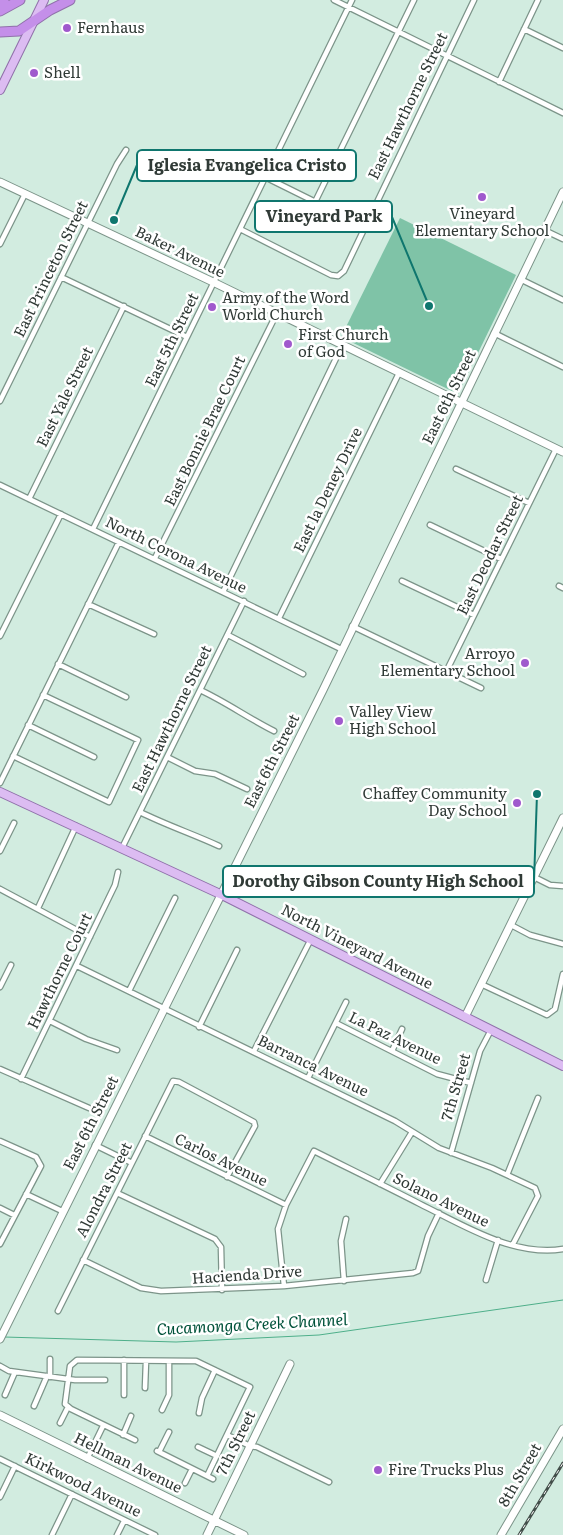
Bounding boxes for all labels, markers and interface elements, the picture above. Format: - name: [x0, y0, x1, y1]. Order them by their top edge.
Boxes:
- place label: Fernhaus: [77, 15, 144, 38]
- marker: Fernhaus: [61, 22, 73, 34]
- street label: East Hawthorne Street: [361, 28, 452, 183]
- place label: Shell: [44, 60, 80, 83]
- marker: Shell: [28, 67, 40, 79]
- callout: Iglesia Evangelica Cristo: [137, 150, 356, 181]
- text: Iglesia Evangelica Cristo: [148, 152, 346, 176]
- marker: Vineyard Elementary School: [476, 191, 488, 203]
- street label: East Princeton Street: [7, 196, 93, 341]
- callout: Vineyard Park: [255, 201, 392, 232]
- place label: Vineyard Elementary School: [415, 201, 549, 241]
- text: Vineyard Park: [265, 203, 383, 227]
- street label: Baker Avenue: [132, 219, 230, 282]
- place label: Army of the Word World Church: [222, 285, 349, 325]
- street label: East 5th Street: [138, 288, 204, 391]
- marker: Army of the Word World Church: [206, 301, 218, 313]
- place label: First Church of God: [298, 322, 389, 362]
- marker: First Church of God: [282, 338, 294, 350]
- street label: East Yale Street: [29, 342, 98, 450]
- street label: East 6th Street: [415, 345, 481, 448]
- street label: East Bonnie Brae Court: [157, 351, 250, 509]
- street label: East la Deney Drive: [286, 423, 367, 556]
- street label: East Deodar Street: [450, 490, 528, 618]
- street label: North Corona Avenue: [102, 509, 251, 598]
- street label: East Hawthorne Street: [125, 641, 216, 796]
- place label: Arroyo Elementary School: [380, 641, 515, 681]
- marker: Arroyo Elementary School: [519, 657, 531, 669]
- place label: Valley View High School: [349, 699, 436, 739]
- street label: East 6th Street: [237, 709, 304, 811]
- marker: Valley View High School: [333, 715, 345, 727]
- place label: Chaffey Community Day School: [363, 781, 507, 821]
- marker: Chaffey Community Day School: [511, 797, 523, 809]
- callout: Dorothy Gibson County High School: [223, 866, 534, 897]
- text: Dorothy Gibson County High School: [232, 868, 524, 892]
- street label: North Vineyard Avenue: [278, 897, 438, 994]
- street label: Hawthorne Court: [20, 908, 97, 1033]
- street label: La Paz Avenue: [345, 1004, 446, 1069]
- street label: Barranca Avenue: [254, 1028, 373, 1102]
- street label: 7th Street: [434, 1050, 475, 1123]
- street label: East 6th Street: [56, 1071, 123, 1173]
- street label: Carlos Avenue: [171, 1126, 272, 1191]
- street label: Alondra Street: [69, 1138, 137, 1241]
- street label: Solano Avenue: [390, 1165, 494, 1232]
- street label: Hacienda Drive: [191, 1258, 303, 1289]
- water label: Cucamonga Creek Channel: [156, 1306, 348, 1340]
- street label: 7th Street: [209, 1406, 260, 1479]
- street label: Hellman Avenue: [71, 1425, 187, 1498]
- street label: 8th Street: [491, 1438, 546, 1510]
- street label: Kirkwood Avenue: [21, 1445, 146, 1522]
- place label: Fire Trucks Plus: [388, 1457, 504, 1480]
- marker: Fire Trucks Plus: [372, 1464, 384, 1476]

